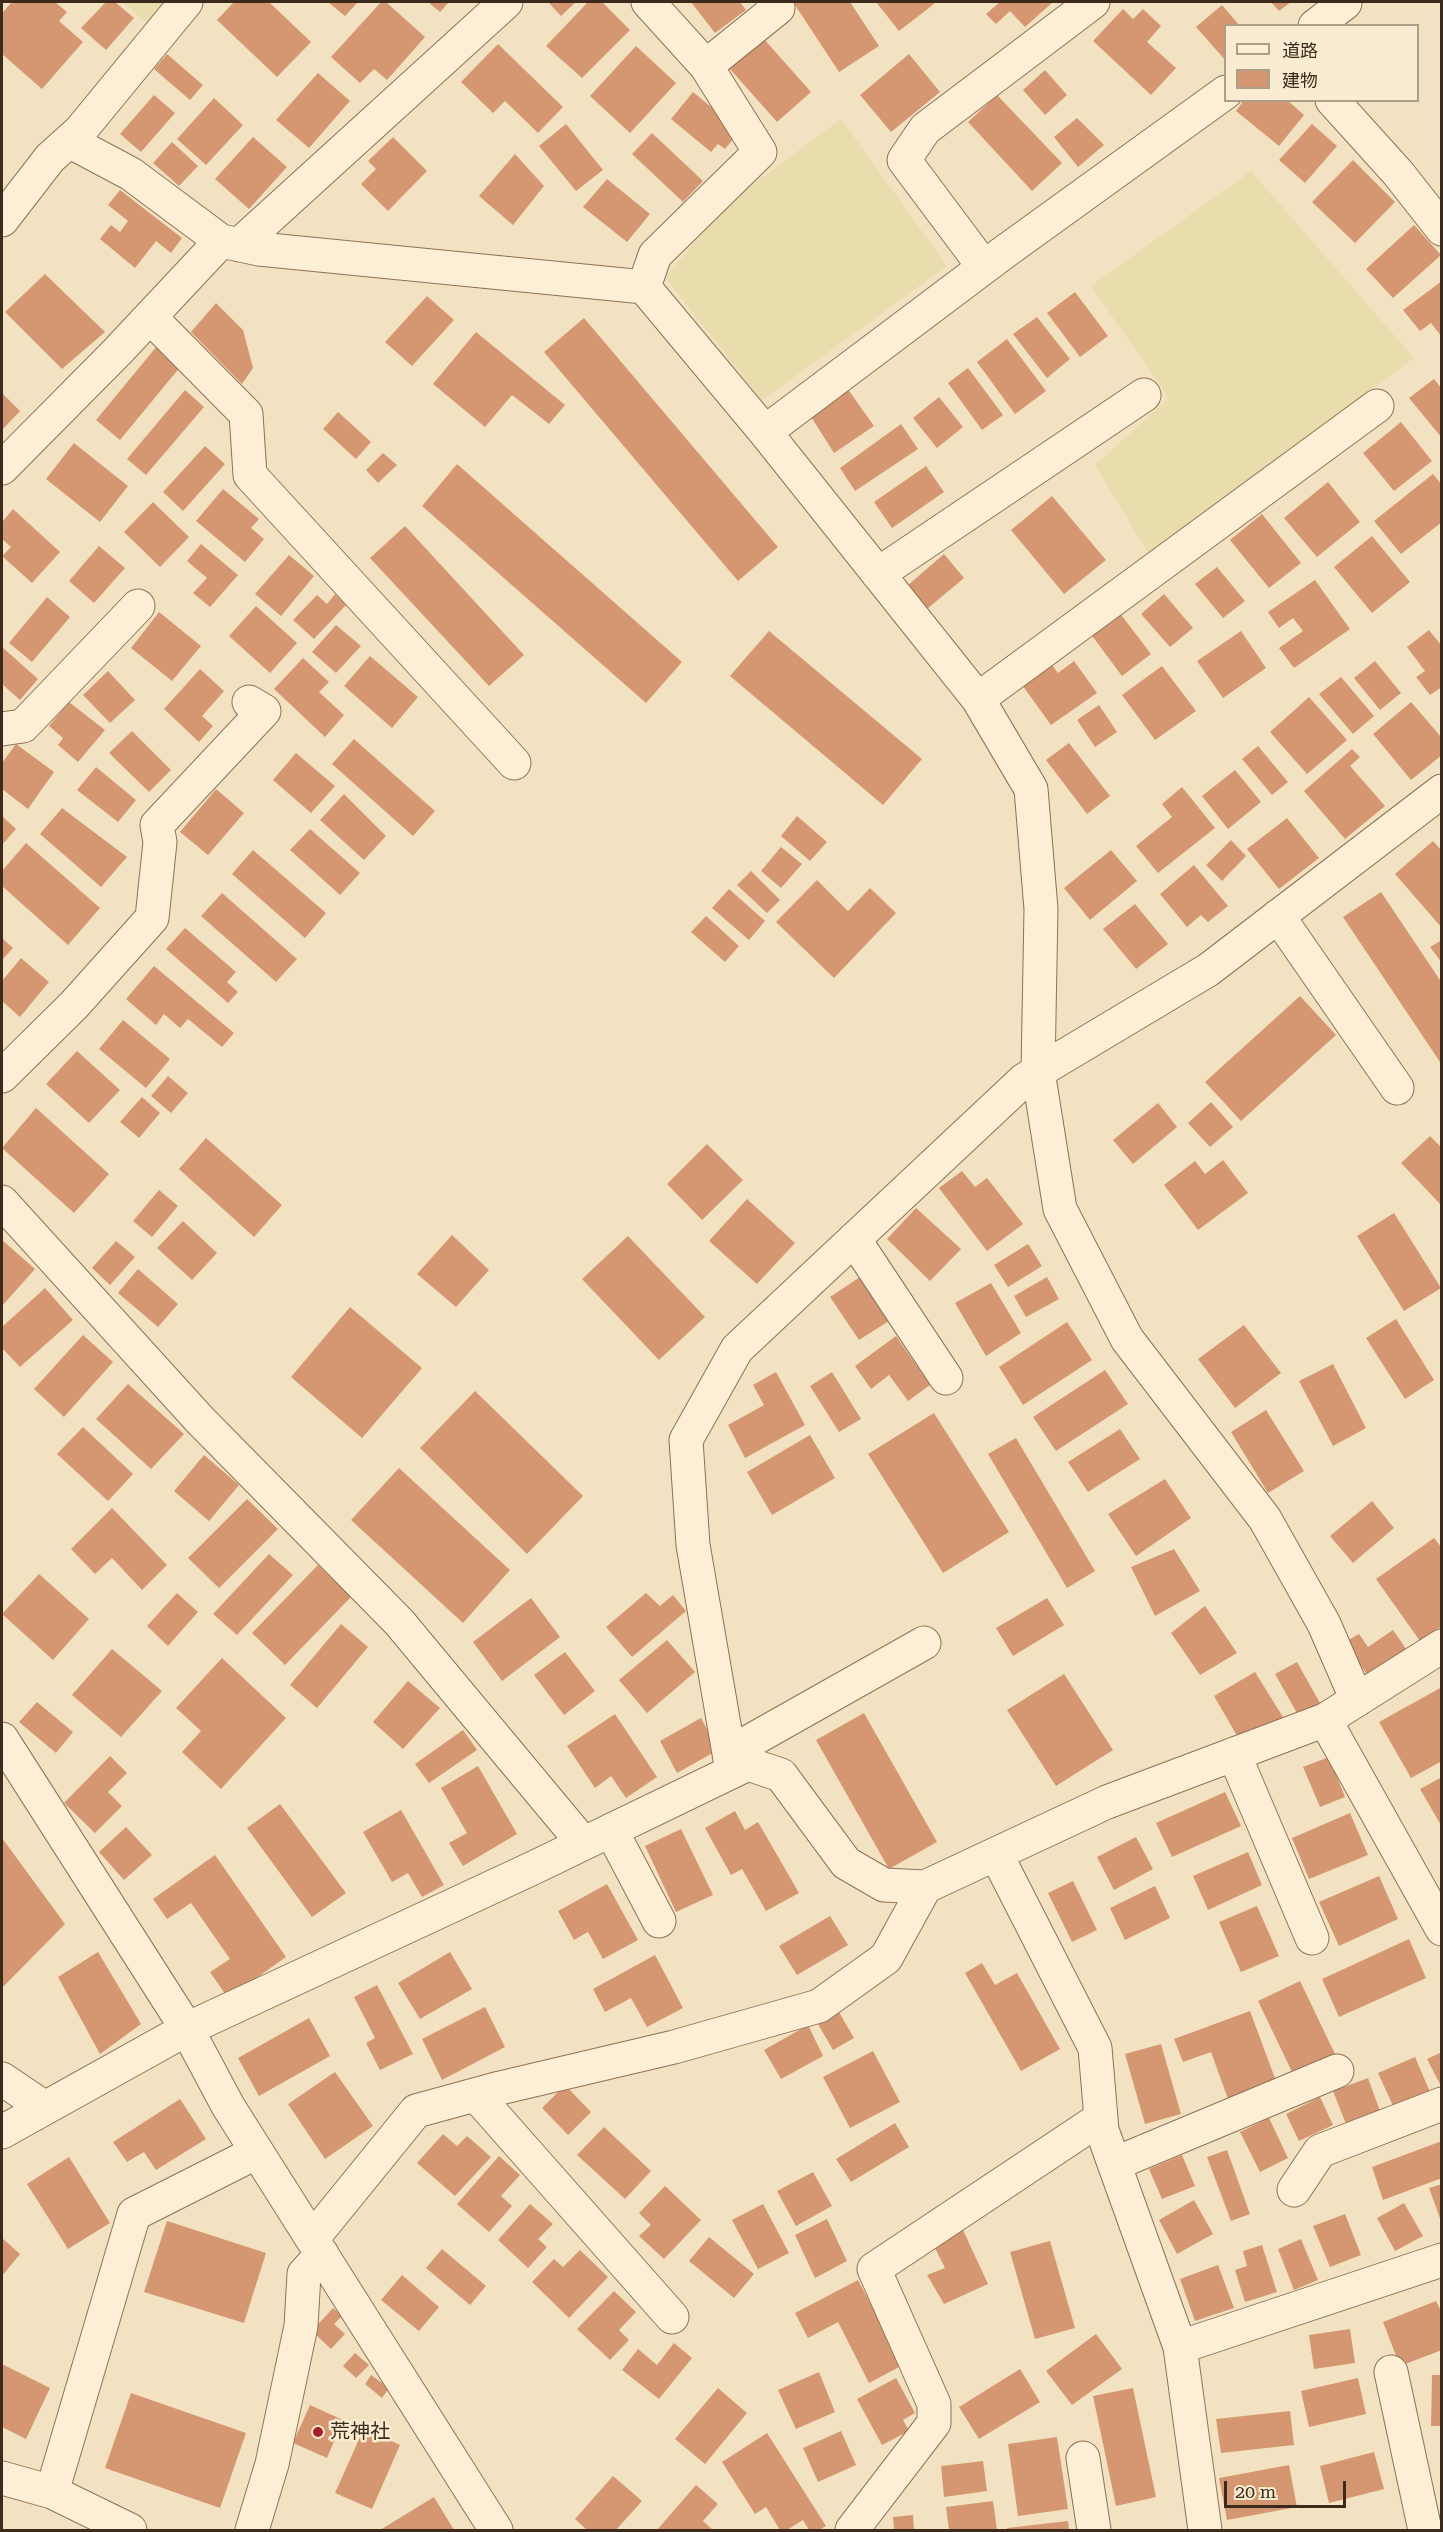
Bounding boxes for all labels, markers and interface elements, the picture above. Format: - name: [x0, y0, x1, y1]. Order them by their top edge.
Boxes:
- legend: [1224, 24, 1419, 102]
- text: 道路: [1282, 40, 1318, 61]
- text: 建物: [1282, 70, 1318, 91]
- place label: 荒神社: [330, 2420, 390, 2444]
- marker: 荒神社: [311, 2425, 325, 2439]
- scale bar: [1227, 2469, 1348, 2507]
- text: 20 m: [1235, 2481, 1276, 2502]

